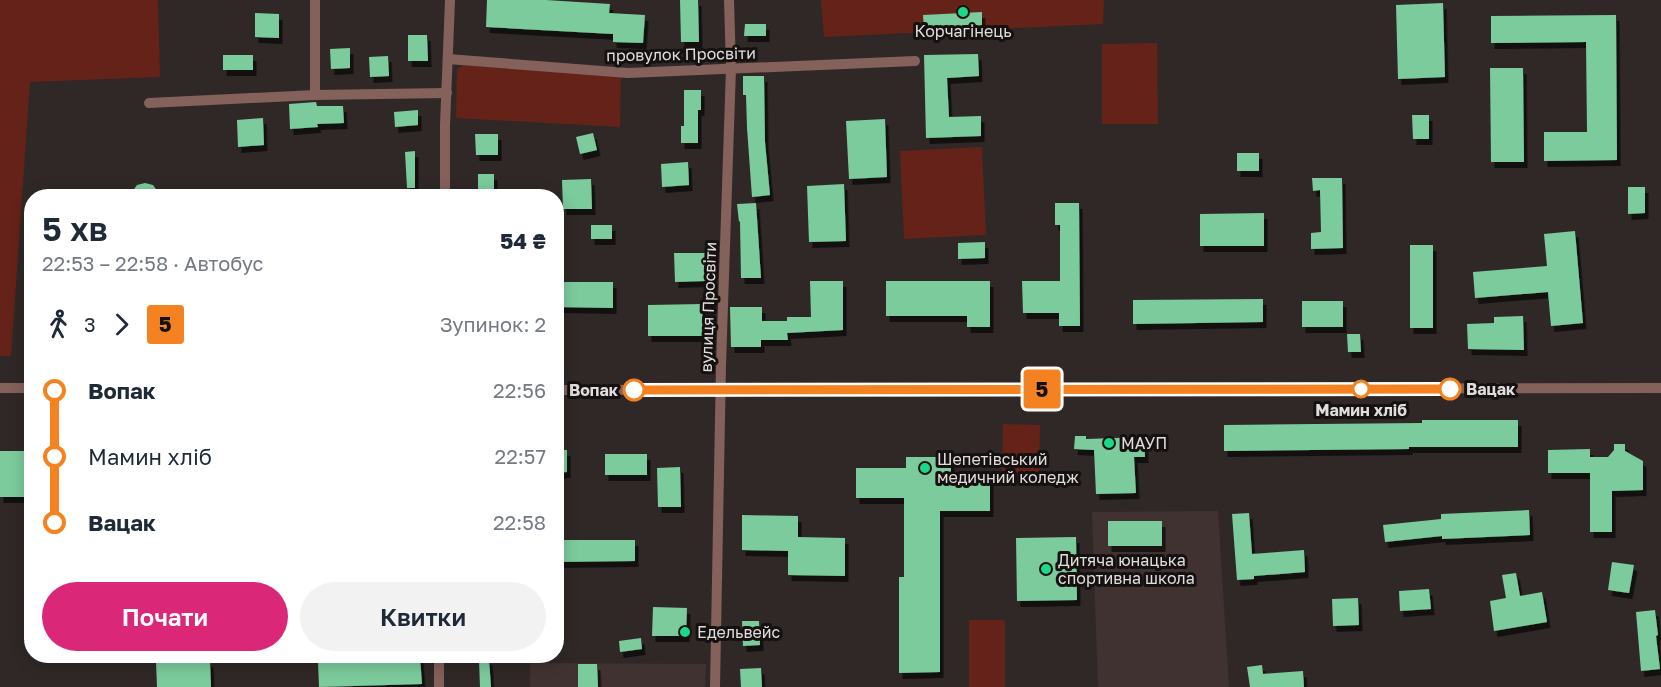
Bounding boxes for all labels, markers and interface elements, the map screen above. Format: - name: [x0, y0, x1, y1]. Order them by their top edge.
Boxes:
- marker: Корчагінець: [956, 5, 970, 19]
- place label: Корчагінець: [914, 21, 1012, 41]
- street label: провулок Просвіти: [606, 43, 756, 65]
- text: 5 хв: [42, 209, 108, 248]
- text: 54 ₴: [500, 227, 546, 254]
- street label: вулиця Просвіти: [696, 241, 720, 373]
- text: 22:53 – 22:58 · Автобус: [42, 251, 263, 275]
- icon: walk: [42, 308, 75, 341]
- icon: forward: [105, 308, 138, 341]
- text: 5: [159, 311, 172, 337]
- text: 3: [84, 312, 96, 336]
- text: Зупинок: 2: [440, 312, 546, 336]
- line badge: 5: [1022, 370, 1062, 408]
- text: 5: [1036, 376, 1048, 402]
- text: Вопак: [88, 377, 155, 404]
- text: 22:56: [493, 378, 546, 402]
- marker: Вацак: [1439, 378, 1461, 400]
- marker: Вопак: [623, 379, 645, 401]
- place label: Вацак: [1466, 379, 1516, 399]
- place label: Вопак: [569, 380, 619, 400]
- marker: Мамин хліб: [1352, 380, 1370, 398]
- place label: Мамин хліб: [1315, 400, 1407, 420]
- place label: МАУП: [1121, 433, 1167, 453]
- marker: МАУП: [1102, 436, 1116, 450]
- text: Мамин хліб: [88, 443, 212, 470]
- text: 22:57: [495, 444, 546, 468]
- place label: Шепетівський медичний коледж: [937, 449, 1079, 487]
- marker: Шепетівський медичний коледж: [918, 461, 932, 475]
- text: Вацак: [88, 509, 156, 536]
- text: 22:58: [493, 510, 546, 534]
- place label: Дитяча юнацька спортивна школа: [1058, 550, 1195, 588]
- marker: Дитяча юнацька спортивна школа: [1039, 562, 1053, 576]
- button: Почати: [42, 582, 288, 651]
- button: Квитки: [300, 582, 546, 651]
- place label: Едельвейс: [697, 622, 781, 642]
- marker: Едельвейс: [678, 625, 692, 639]

